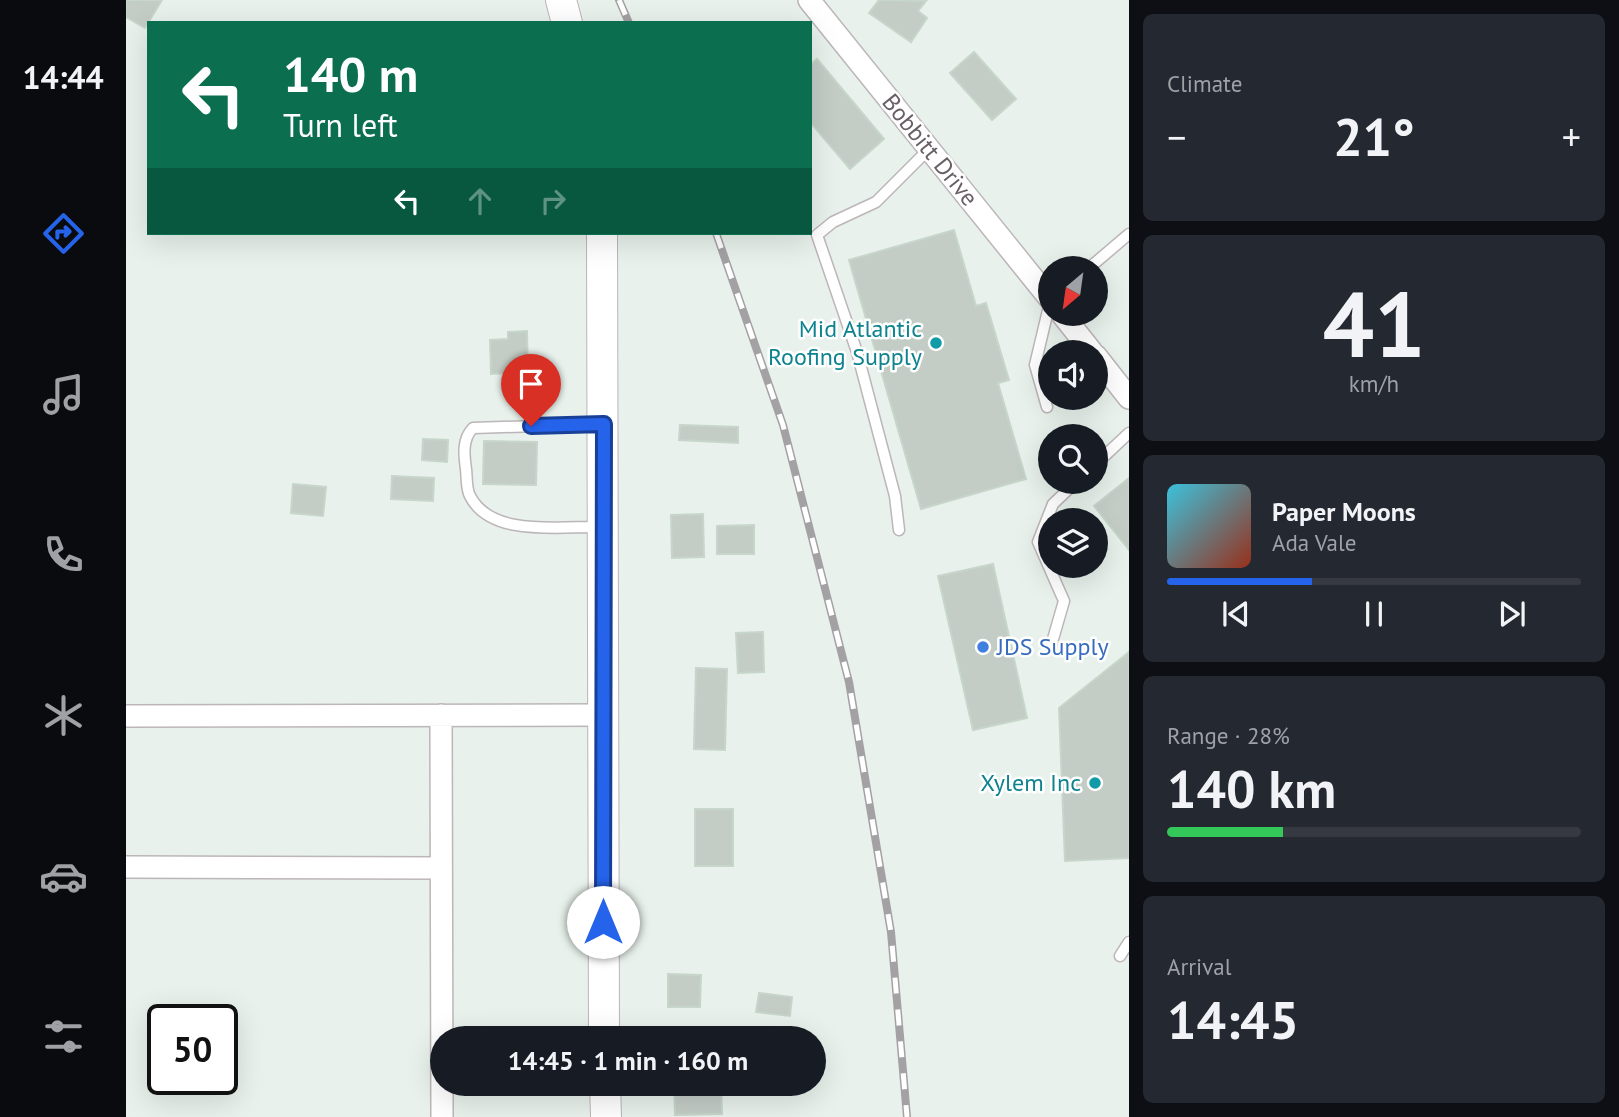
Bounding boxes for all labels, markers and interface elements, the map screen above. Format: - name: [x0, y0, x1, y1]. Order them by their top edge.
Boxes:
- text: 140 m: [283, 42, 418, 106]
- icon: left: [168, 49, 259, 140]
- text: 14:44: [22, 56, 104, 98]
- text: Climate: [1167, 69, 1242, 98]
- street label: Bobbitt Drive: [876, 87, 985, 212]
- text: 21°: [1333, 103, 1415, 170]
- text: Turn left: [283, 104, 398, 146]
- text: −: [1167, 112, 1186, 161]
- text: +: [1562, 112, 1581, 161]
- icon: left: [388, 182, 426, 220]
- icon: ahead: [461, 182, 499, 220]
- icon: right: [534, 182, 572, 220]
- icon: directions: [39, 209, 88, 258]
- north arrow: [1038, 256, 1108, 326]
- map controls: [1038, 256, 1108, 578]
- text: 41: [1322, 264, 1426, 382]
- place label: Mid Atlantic Roofing Supply: [768, 313, 922, 372]
- marker: Mid Atlantic Roofing Supply: [928, 335, 944, 351]
- button: sound: [1038, 340, 1108, 410]
- pin: [501, 354, 561, 426]
- icon: arrive: [512, 365, 550, 403]
- text: km/h: [1349, 369, 1399, 398]
- icon: music: [39, 370, 88, 419]
- button: search: [1038, 424, 1108, 494]
- text: Paper Moons: [1272, 495, 1416, 528]
- button: layers: [1038, 508, 1108, 578]
- text: Ada Vale: [1272, 528, 1356, 557]
- icon: phone: [39, 530, 88, 579]
- icon: previous: [1217, 595, 1255, 633]
- icon: pause: [1355, 595, 1393, 633]
- icon: next: [1493, 595, 1531, 633]
- place label: JDS Supply: [996, 631, 1109, 662]
- marker: JDS Supply: [975, 639, 991, 655]
- icon: climate: [39, 691, 88, 740]
- text: Range · 28%: [1167, 721, 1290, 750]
- text: 140 km: [1167, 755, 1336, 822]
- place label: Xylem Inc: [980, 767, 1081, 798]
- marker: Xylem Inc: [1087, 775, 1103, 791]
- icon: car: [39, 852, 88, 901]
- position arrow: [566, 885, 640, 959]
- text: Arrival: [1167, 952, 1231, 981]
- text: 14:45: [1167, 986, 1299, 1053]
- speed limit sign: 50: [147, 1004, 238, 1095]
- icon: filters: [39, 1012, 88, 1061]
- text: 14:45 · 1 min · 160 m: [508, 1044, 748, 1077]

